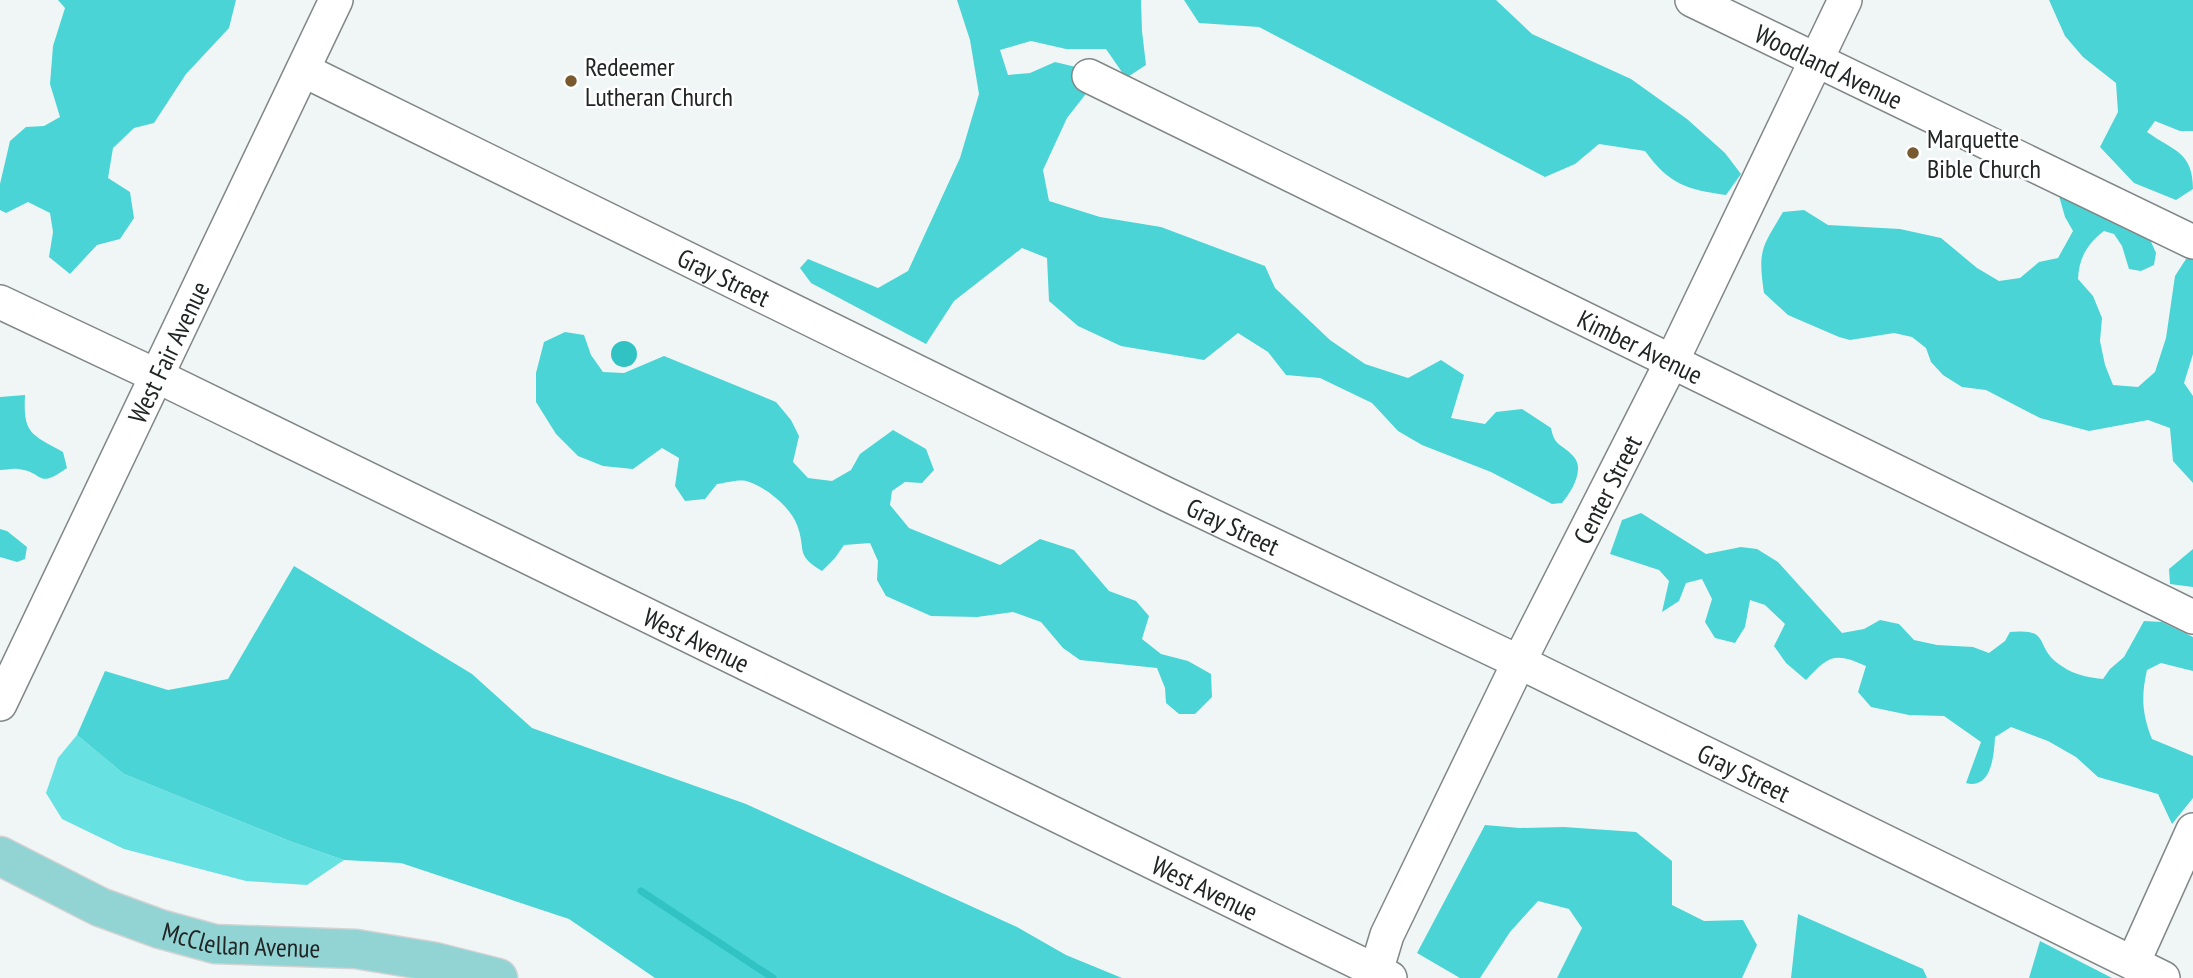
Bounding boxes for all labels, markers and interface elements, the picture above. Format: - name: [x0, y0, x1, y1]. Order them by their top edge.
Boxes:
- street label: Woodland Avenue: [1750, 16, 1908, 116]
- place label: Redeemer Lutheran Church: [585, 50, 733, 113]
- marker: Redeemer Lutheran Church: [563, 73, 579, 89]
- place label: Marquette Bible Church: [1927, 122, 2041, 185]
- marker: Marquette Bible Church: [1905, 145, 1921, 161]
- street label: Gray Street: [672, 240, 776, 313]
- street label: West Fair Avenue: [120, 276, 216, 428]
- street label: Kimber Avenue: [1572, 302, 1708, 391]
- street label: Center Street: [1565, 429, 1648, 549]
- street label: Gray Street: [1182, 490, 1285, 562]
- street label: West Avenue: [638, 600, 755, 679]
- street label: Gray Street: [1692, 736, 1795, 809]
- street label: West Avenue: [1147, 848, 1264, 928]
- street label: McClellan Avenue: [159, 914, 321, 964]

